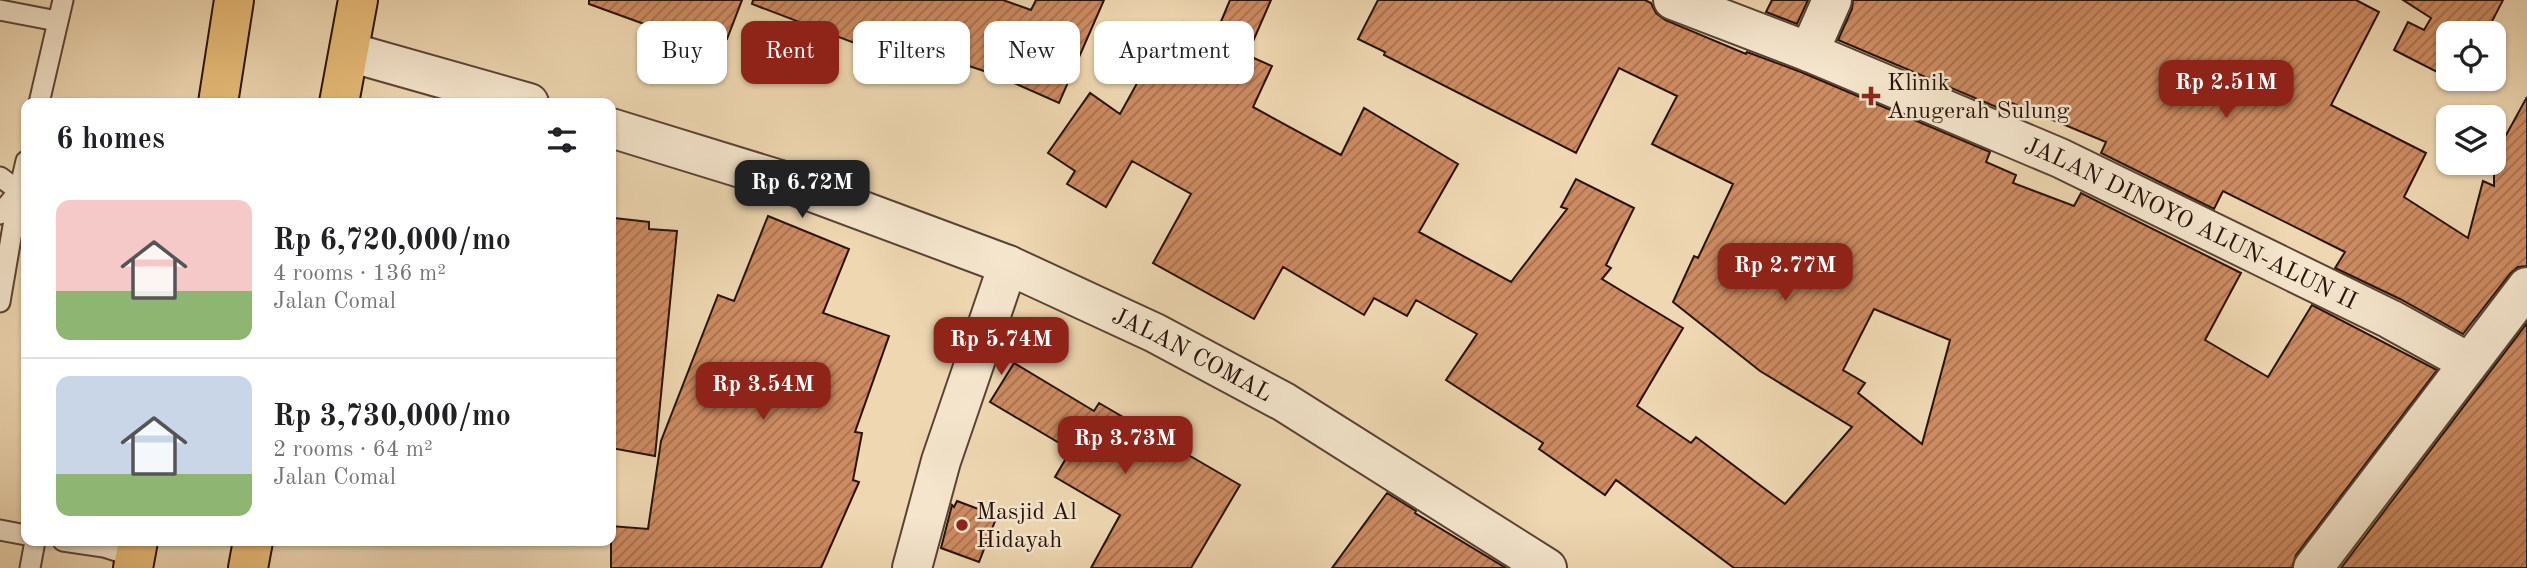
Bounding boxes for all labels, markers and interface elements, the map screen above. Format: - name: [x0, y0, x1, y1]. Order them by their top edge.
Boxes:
- chip: Buy: [637, 21, 727, 84]
- chip: Rent: [741, 21, 839, 84]
- chip: Filters: [853, 21, 970, 84]
- chip: New: [984, 21, 1080, 84]
- chip: Apartment: [1094, 21, 1254, 84]
- map controls: [2436, 21, 2506, 175]
- button: locate: [2436, 21, 2506, 91]
- pin: Rp 2.51M: [2154, 60, 2298, 120]
- text: Rp 2.51M: [2175, 71, 2277, 94]
- place label: Klinik Anugerah Sulung: [1887, 72, 2070, 124]
- marker: Klinik Anugerah Sulung: [1861, 86, 1881, 106]
- button: layers: [2436, 105, 2506, 175]
- icon: filters: [543, 121, 581, 159]
- text: 6 homes: [56, 125, 165, 155]
- street label: JALAN DINOYO ALUN-ALUN II: [2020, 134, 2360, 315]
- pin: Rp 6.72M: [730, 160, 874, 220]
- text: Rp 6.72M: [751, 171, 853, 194]
- text: Rp 6,720,000/mo: [273, 226, 511, 256]
- icon: home: [112, 228, 196, 312]
- pin: Rp 2.77M: [1713, 244, 1857, 303]
- text: Rp 2.77M: [1734, 254, 1836, 277]
- text: 4 rooms · 136 m²: [273, 262, 446, 285]
- text: Jalan Comal: [273, 290, 396, 313]
- street label: JALAN COMAL: [1108, 305, 1276, 407]
- pin: Rp 5.74M: [929, 318, 1073, 377]
- text: Rp 5.74M: [950, 328, 1052, 351]
- pin: Rp 3.54M: [691, 362, 835, 422]
- text: Rp 3.54M: [712, 373, 814, 396]
- text: Rp 3,730,000/mo: [273, 402, 511, 432]
- icon: home: [112, 404, 196, 488]
- pin: Rp 3.73M: [1053, 416, 1197, 476]
- text: Rp 3.73M: [1074, 427, 1176, 450]
- text: 2 rooms · 64 m²: [273, 438, 433, 461]
- text: Jalan Comal: [273, 466, 396, 489]
- place label: Masjid Al Hidayah: [976, 501, 1077, 553]
- marker: Masjid Al Hidayah: [954, 517, 970, 533]

